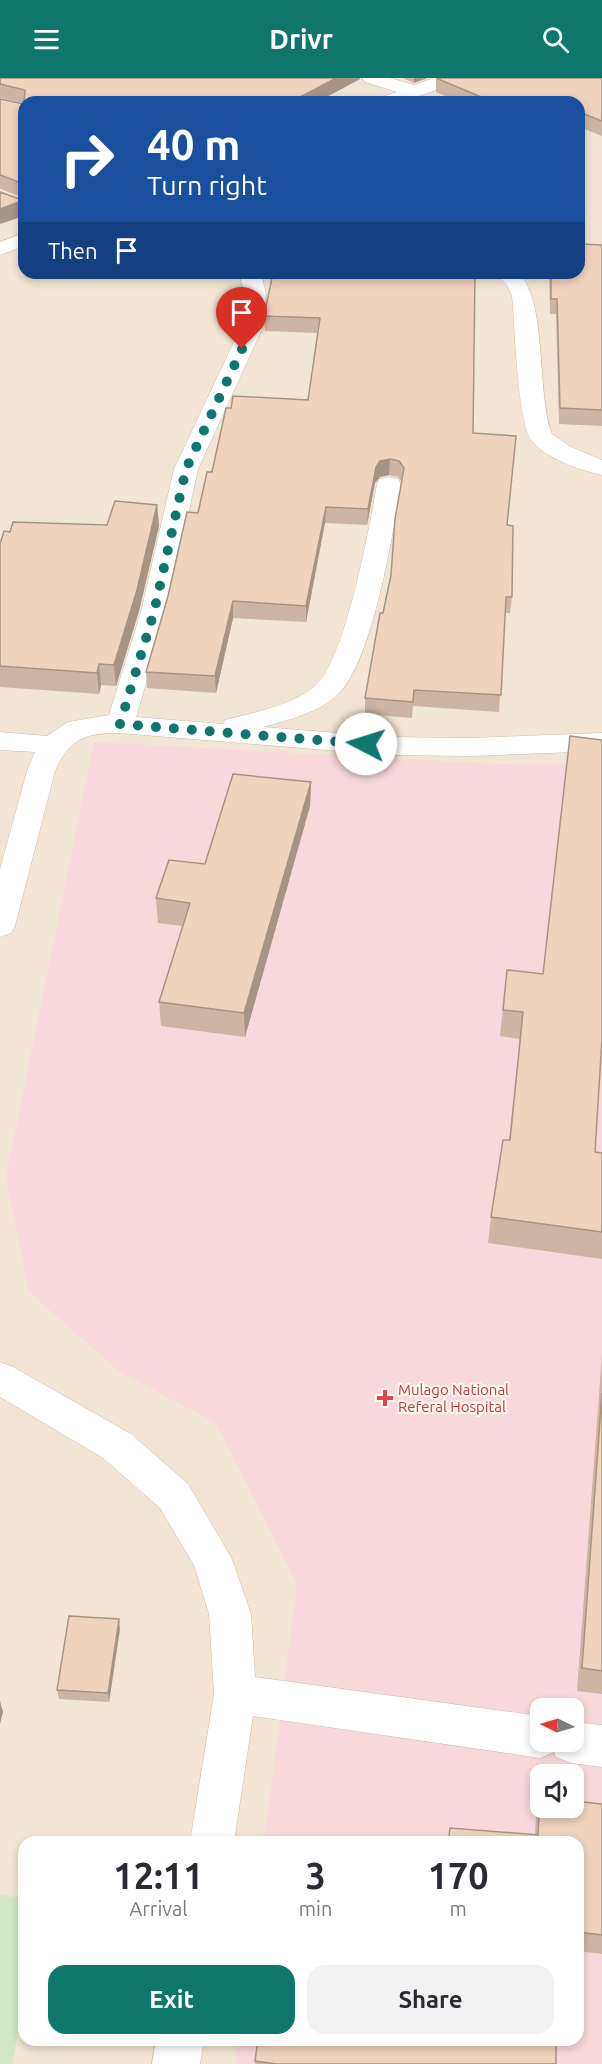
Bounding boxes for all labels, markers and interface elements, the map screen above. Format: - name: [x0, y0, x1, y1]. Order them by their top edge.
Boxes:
- icon: menu: [30, 23, 63, 56]
- icon: search: [539, 23, 572, 56]
- text: Drivr: [269, 24, 333, 54]
- icon: right: [48, 120, 126, 198]
- text: 40 m: [147, 121, 241, 168]
- text: Turn right: [147, 170, 267, 200]
- icon: arrive: [110, 234, 143, 267]
- text: Then: [48, 238, 98, 263]
- pin: [216, 287, 267, 349]
- icon: arrive: [225, 296, 258, 329]
- position arrow: [334, 712, 398, 776]
- place label: Mulago National Referal Hospital: [398, 1381, 509, 1415]
- marker: Mulago National Referal Hospital: [376, 1389, 394, 1407]
- north arrow: [530, 1698, 584, 1752]
- map controls: [530, 1698, 584, 1818]
- button: sound: [530, 1764, 584, 1818]
- text: 12:11: [113, 1855, 203, 1896]
- text: 3: [305, 1855, 326, 1896]
- text: 170: [428, 1855, 489, 1896]
- text: Arrival: [129, 1897, 188, 1920]
- text: min: [299, 1897, 332, 1920]
- text: m: [450, 1897, 467, 1920]
- button: Exit: [48, 1965, 295, 2034]
- button: Share: [307, 1965, 554, 2034]

